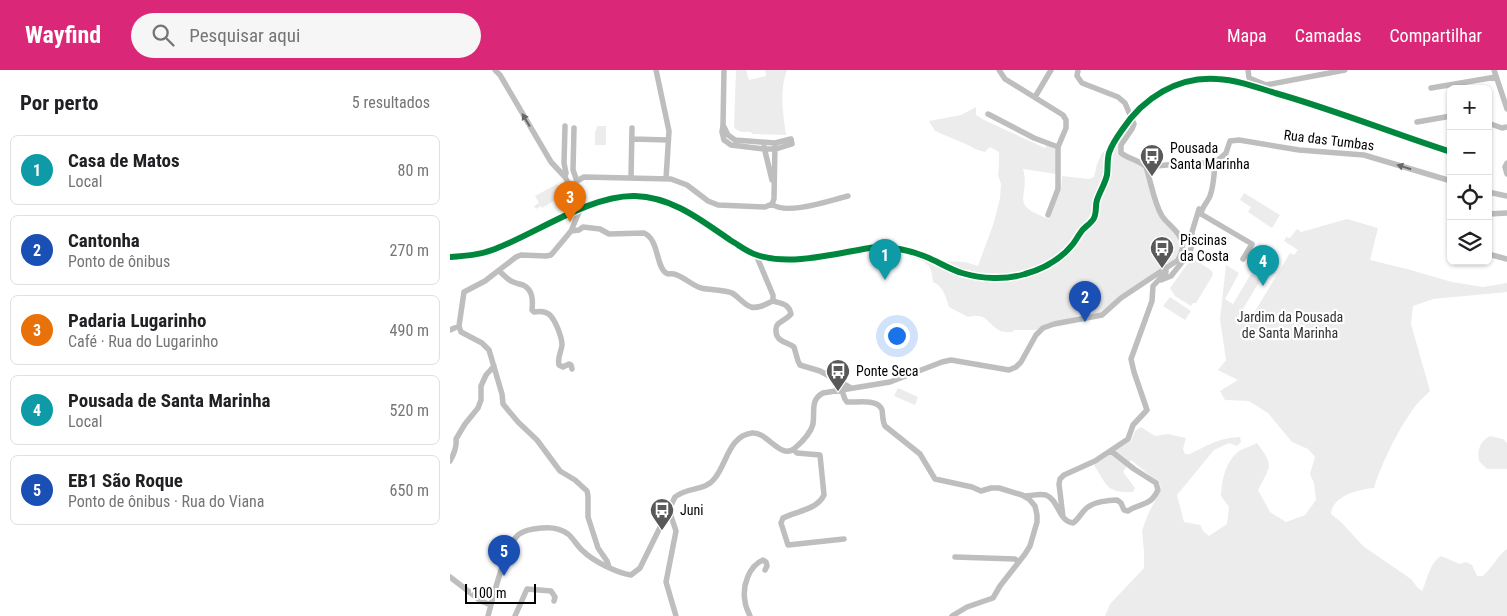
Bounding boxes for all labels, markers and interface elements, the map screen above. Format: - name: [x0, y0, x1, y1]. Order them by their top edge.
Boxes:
- search box: [131, 13, 481, 58]
- text: Wayfind: [25, 21, 101, 49]
- icon: search: [149, 21, 177, 49]
- text: Pesquisar aqui: [189, 24, 300, 47]
- text: Mapa: [1227, 25, 1267, 46]
- text: Camadas: [1295, 25, 1361, 46]
- text: Compartilhar: [1389, 25, 1482, 46]
- map controls: [1447, 85, 1492, 265]
- button: +: [1447, 85, 1492, 130]
- text: Por perto: [20, 91, 99, 115]
- text: 5 resultados: [352, 93, 430, 112]
- one-way arrow: [522, 114, 531, 127]
- street label: Rua das Tumbas: [1283, 127, 1375, 153]
- button: −: [1447, 130, 1492, 175]
- place label: Pousada Santa Marinha: [1170, 140, 1250, 172]
- bus stop icon: Pousada Santa Marinha: [1139, 143, 1165, 177]
- text: Casa de Matos: [68, 149, 180, 172]
- text: 1: [33, 161, 41, 180]
- text: 80 m: [397, 161, 429, 180]
- one-way arrow: [1397, 162, 1412, 170]
- text: Local: [68, 172, 102, 191]
- button: locate: [1447, 175, 1492, 220]
- pin: 3: [554, 181, 586, 222]
- button: layers: [1447, 220, 1492, 265]
- text: Cantonha: [68, 229, 140, 252]
- place label: Piscinas da Costa: [1180, 232, 1229, 264]
- bus stop icon: Piscinas da Costa: [1149, 235, 1175, 269]
- pin: 1: [869, 239, 901, 280]
- text: 2: [33, 241, 41, 260]
- text: 270 m: [390, 241, 429, 260]
- pin: 4: [1247, 245, 1279, 286]
- text: Ponto de ônibus: [68, 252, 170, 271]
- pin: 2: [1069, 281, 1101, 322]
- text: Padaria Lugarinho: [68, 309, 206, 332]
- park label: Jardim da Pousada de Santa Marinha: [1237, 309, 1343, 341]
- text: 3: [33, 321, 41, 340]
- text: 490 m: [390, 321, 429, 340]
- your location: [884, 323, 910, 349]
- text: Café · Rua do Lugarinho: [68, 332, 218, 351]
- bus stop icon: Ponte Seca: [825, 358, 851, 392]
- place label: Ponte Seca: [856, 363, 918, 379]
- text: Pousada de Santa Marinha: [68, 389, 271, 412]
- text: 4: [33, 401, 41, 420]
- text: 520 m: [390, 401, 429, 420]
- text: Local: [68, 412, 102, 431]
- text: EB1 São Roque: [68, 469, 183, 492]
- text: 5: [33, 481, 41, 500]
- text: 650 m: [390, 481, 429, 500]
- text: Ponto de ônibus · Rua do Viana: [68, 492, 264, 511]
- bus stop icon: Juni: [649, 497, 675, 531]
- place label: Juni: [680, 502, 704, 518]
- pin: 5: [488, 535, 520, 576]
- scale bar: [465, 581, 536, 604]
- text: 100 m: [472, 585, 507, 601]

